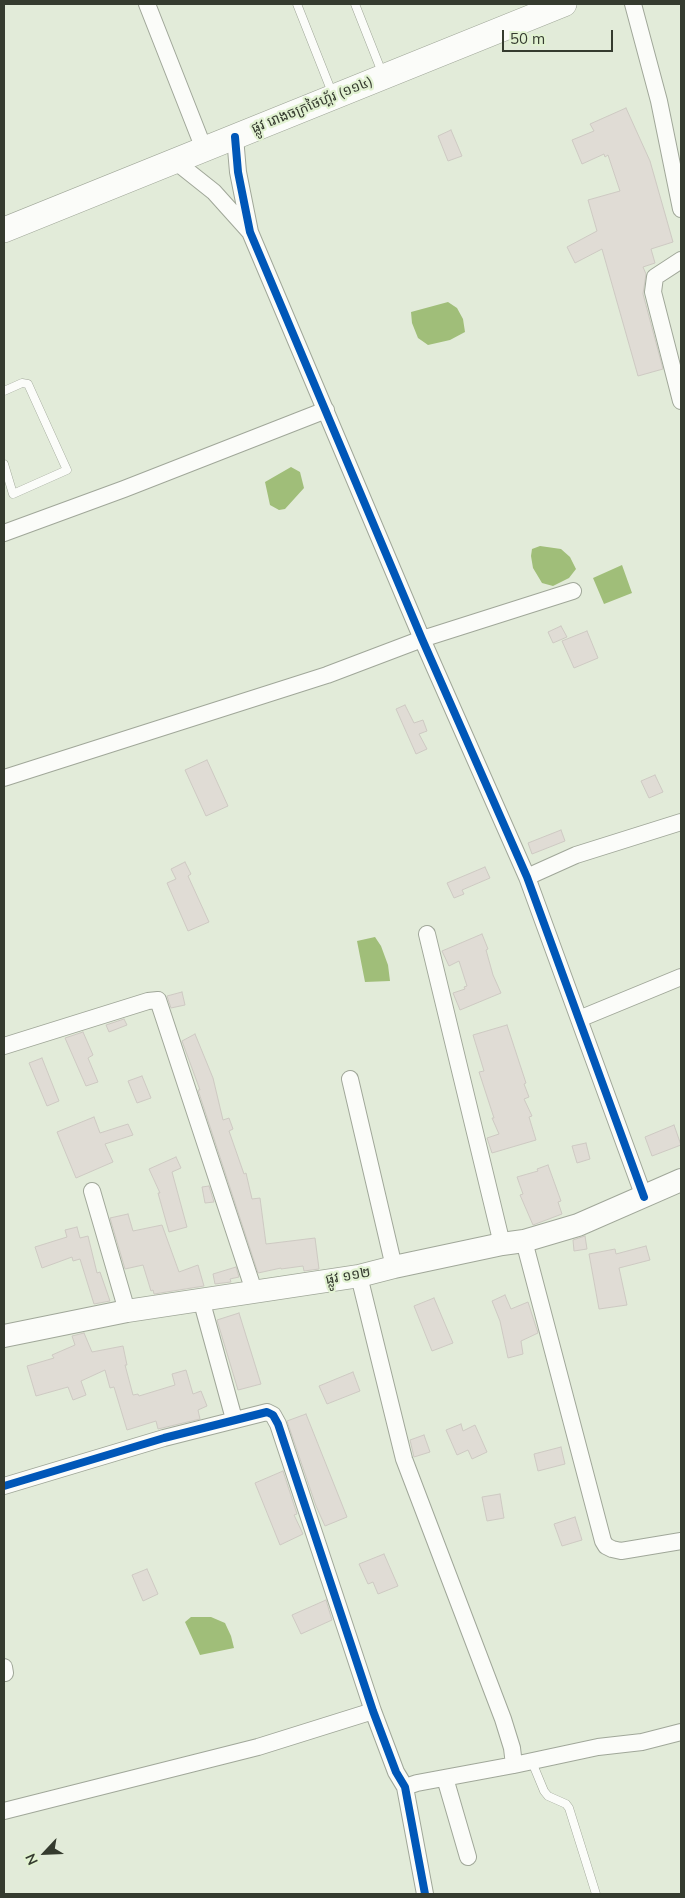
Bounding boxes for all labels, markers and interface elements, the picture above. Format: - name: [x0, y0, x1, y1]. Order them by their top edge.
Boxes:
- scale bar: [505, 20, 616, 52]
- text: 50 m: [510, 29, 545, 48]
- street label: ផ្លូវ រោងចក្រថៃហ្គ័រ (១១៤): [249, 73, 375, 137]
- street label: ផ្លូវ ១១២: [324, 1264, 372, 1288]
- north arrow: [20, 1828, 70, 1878]
- text: N: [21, 1851, 42, 1868]

